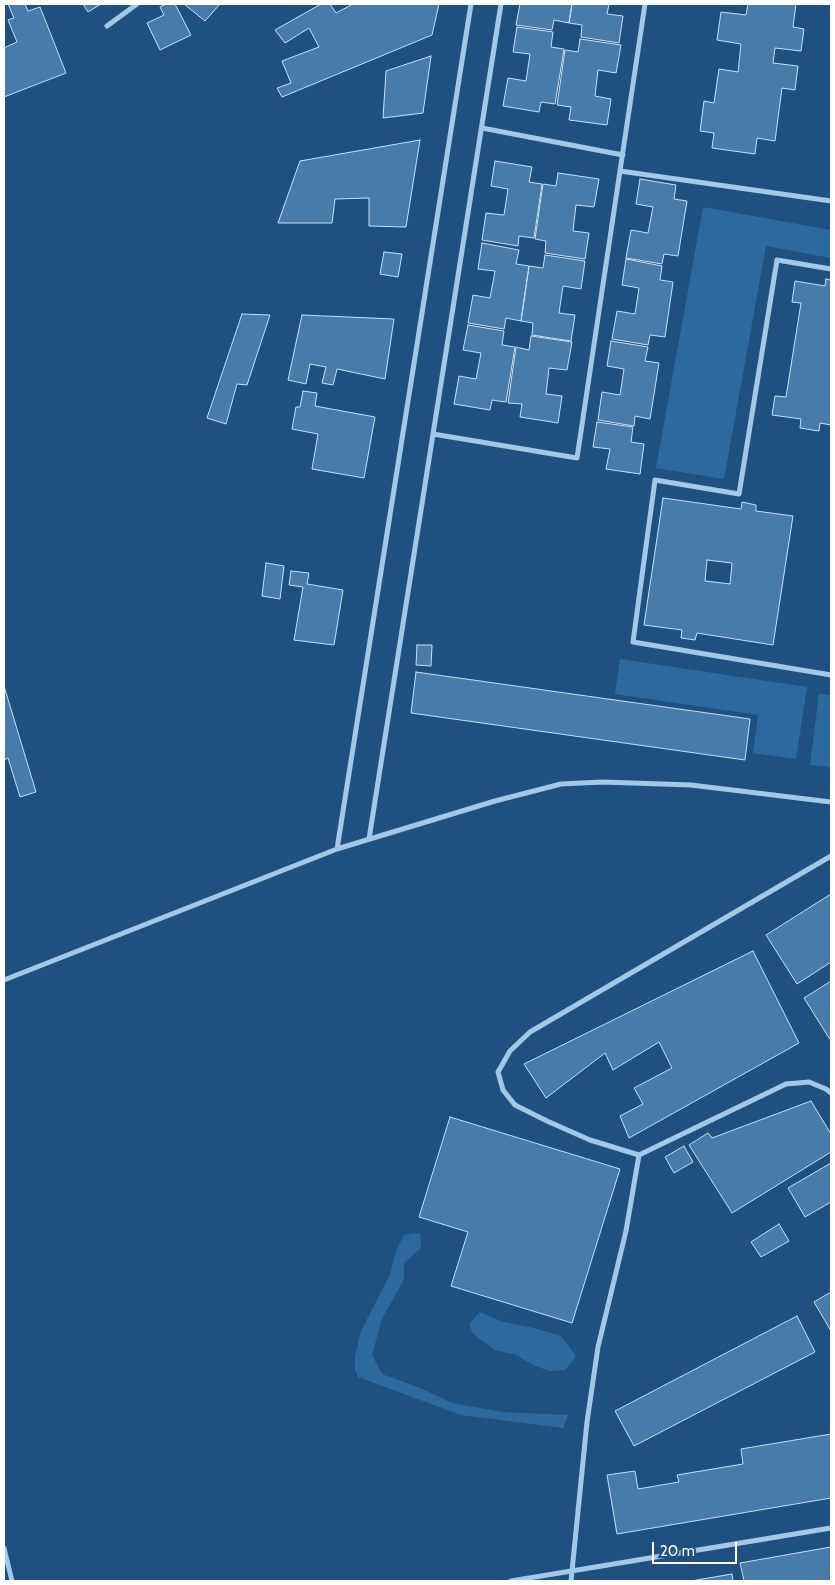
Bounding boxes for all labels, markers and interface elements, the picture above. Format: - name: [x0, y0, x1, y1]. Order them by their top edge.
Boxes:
- scale bar: [655, 1532, 740, 1564]
- text: 20 m: [660, 1542, 695, 1560]

